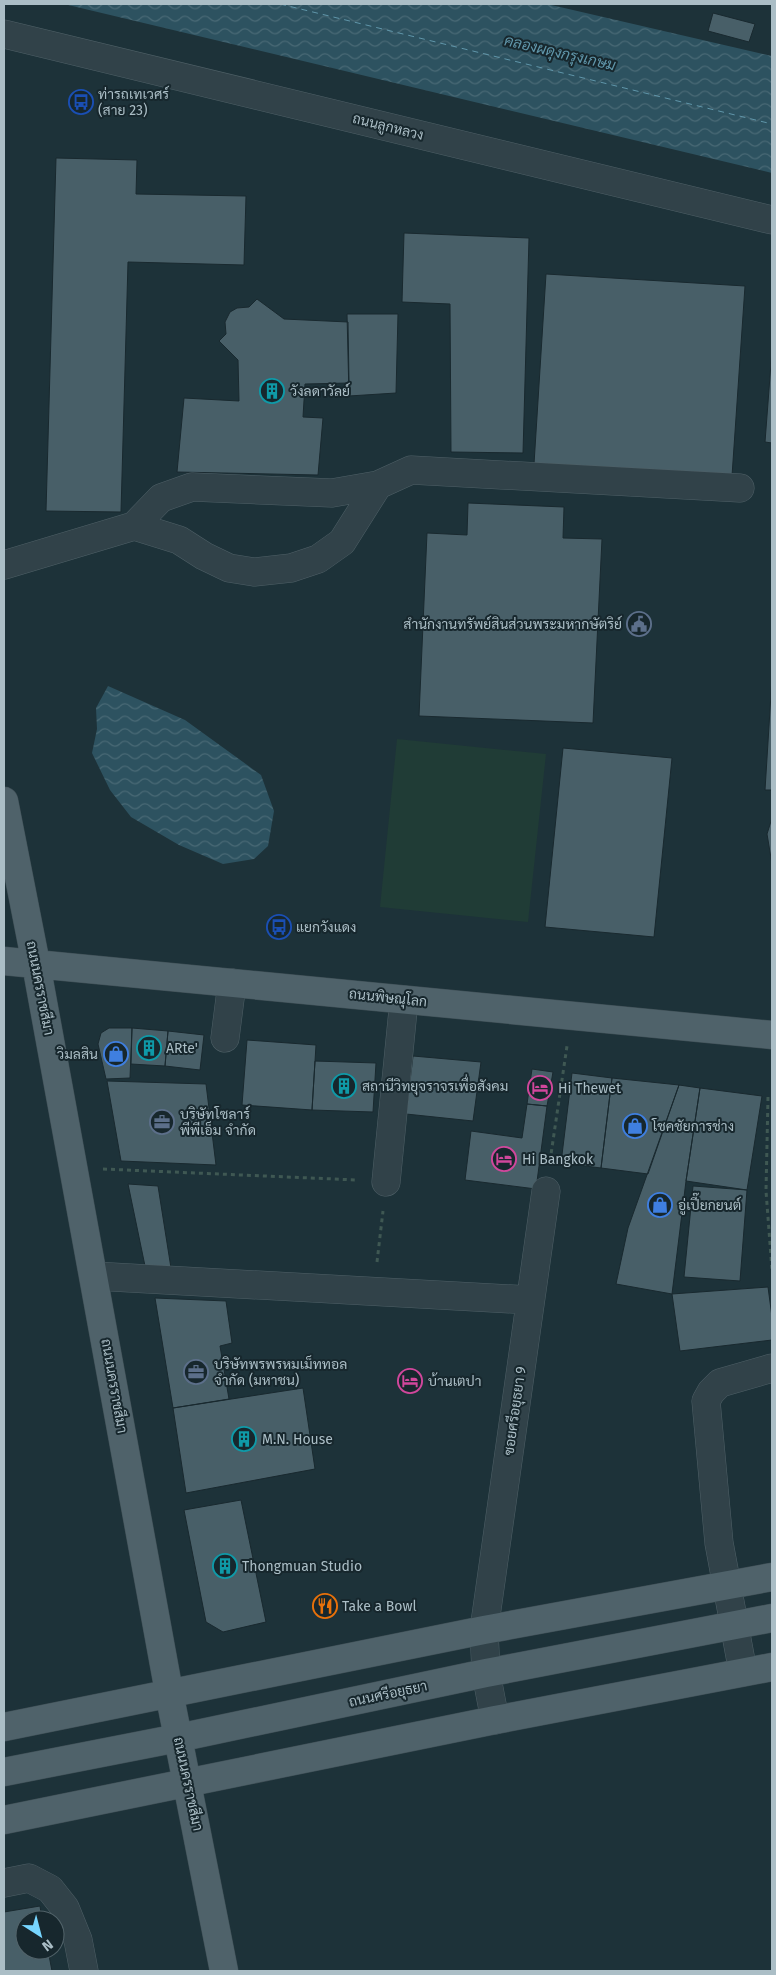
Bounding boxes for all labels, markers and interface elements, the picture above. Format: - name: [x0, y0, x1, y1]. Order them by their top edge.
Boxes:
- water label: คลองผดุงกรุงเกษม: [502, 31, 617, 77]
- place label: ท่ารถเทเวศร์ (สาย 23): [98, 85, 169, 119]
- bus stop icon: ท่ารถเทเวศร์ (สาย 23): [68, 89, 94, 115]
- street label: ถนนลูกหลวง: [350, 110, 425, 145]
- building icon: วังลดาวัลย์: [259, 378, 285, 404]
- place label: วังลดาวัลย์: [290, 382, 350, 400]
- public building icon: สำนักงานทรัพย์สินส่วนพระมหากษัตริย์: [626, 611, 652, 637]
- place label: สำนักงานทรัพย์สินส่วนพระมหากษัตริย์: [403, 615, 622, 633]
- bus stop icon: แยกวังแดง: [266, 914, 292, 940]
- place label: แยกวังแดง: [296, 919, 356, 936]
- street label: ถนนนครราชสีมา: [23, 939, 58, 1037]
- street label: ถนนพิษณุโลก: [348, 985, 428, 1012]
- building icon: ARte': [136, 1035, 162, 1061]
- place label: ARte': [166, 1040, 198, 1057]
- shop icon: วิมลสิน: [103, 1041, 129, 1067]
- place label: วิมลสิน: [56, 1046, 98, 1063]
- building icon: สถานีวิทยุจราจรเพื่อสังคม: [331, 1073, 357, 1099]
- place label: สถานีวิทยุจราจรเพื่อสังคม: [362, 1074, 508, 1096]
- hotel icon: Hi Thewet: [527, 1075, 553, 1101]
- place label: Hi Thewet: [558, 1080, 622, 1097]
- place label: บริษัทโซลาร์ พีพีเอ็ม จำกัด: [180, 1105, 256, 1139]
- office icon: บริษัทโซลาร์ พีพีเอ็ม จำกัด: [149, 1109, 175, 1135]
- shop icon: โชคชัยการช่าง: [622, 1113, 648, 1139]
- place label: โชคชัยการช่าง: [651, 1118, 734, 1135]
- hotel icon: Hi Bangkok: [491, 1146, 517, 1172]
- place label: Hi Bangkok: [522, 1151, 594, 1168]
- shop icon: อู่เปี๊ยกยนต์: [647, 1192, 673, 1218]
- place label: อู่เปี๊ยกยนต์: [678, 1192, 741, 1215]
- street label: ถนนนครราชสีมา: [97, 1337, 132, 1435]
- place label: บริษัทพรพรหมเม็ททอล จำกัด (มหาชน): [214, 1355, 347, 1389]
- office icon: บริษัทพรพรหมเม็ททอล จำกัด (มหาชน): [183, 1359, 209, 1385]
- street label: ซอยศรีอยุธยา 9: [499, 1365, 531, 1457]
- hotel icon: บ้านเตปา: [397, 1368, 423, 1394]
- place label: บ้านเตปา: [428, 1372, 482, 1390]
- building icon: M.N. House: [231, 1426, 257, 1452]
- place label: M.N. House: [262, 1431, 333, 1448]
- building icon: Thongmuan Studio: [212, 1553, 238, 1579]
- place label: Thongmuan Studio: [242, 1558, 362, 1575]
- restaurant icon: Take a Bowl: [312, 1593, 338, 1619]
- place label: Take a Bowl: [342, 1598, 417, 1615]
- street label: ถนนศรีอยุธยา: [347, 1676, 429, 1712]
- street label: ถนนนครราชสีมา: [170, 1735, 207, 1833]
- north arrow: [15, 1910, 65, 1960]
- text: N: [39, 1936, 56, 1955]

